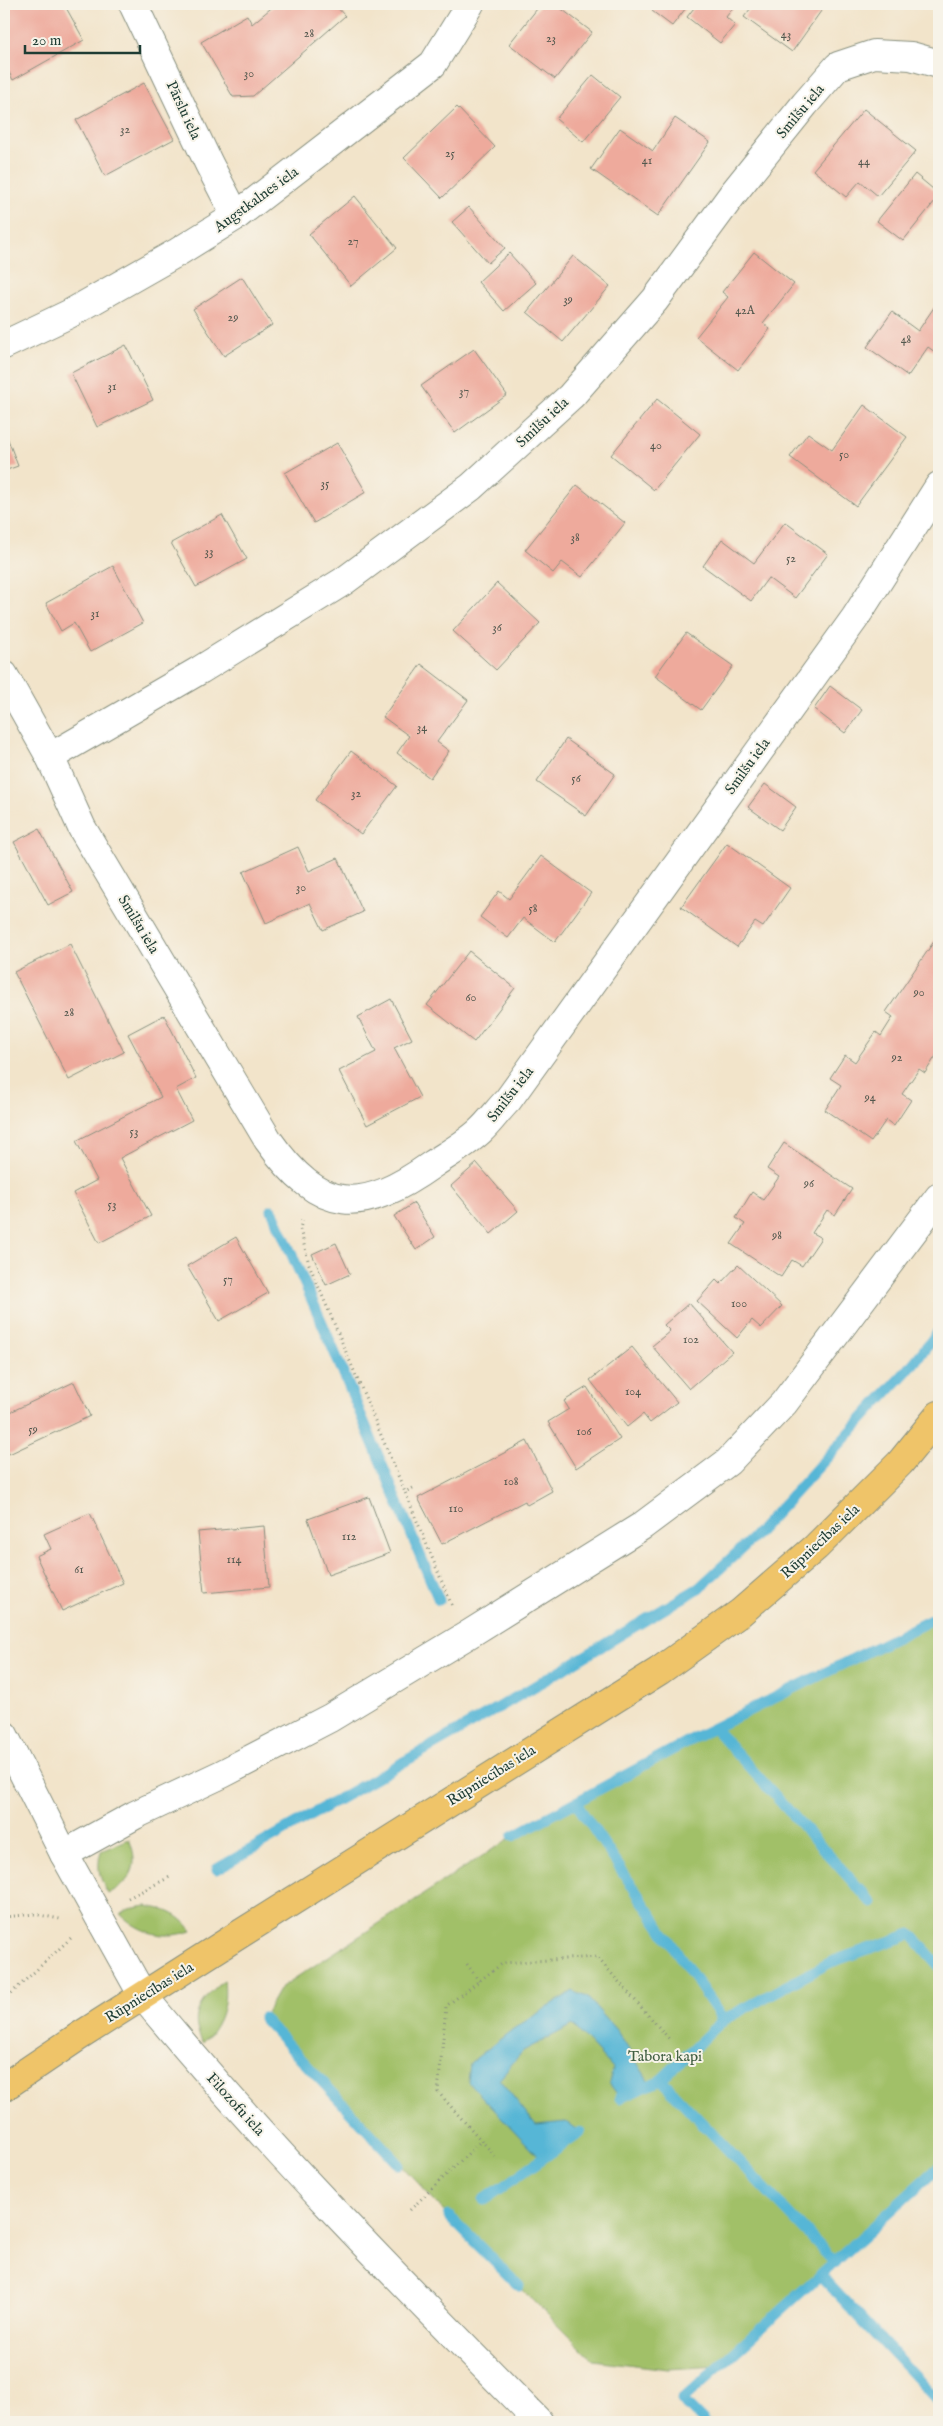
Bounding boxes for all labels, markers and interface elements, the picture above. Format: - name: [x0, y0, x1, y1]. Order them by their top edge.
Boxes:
- scale bar: [25, 22, 140, 54]
- house number: 28: [304, 26, 314, 41]
- house number: 43: [781, 27, 791, 42]
- text: 20 m: [32, 31, 62, 50]
- house number: 23: [546, 31, 556, 46]
- house number: 30: [244, 66, 254, 81]
- street label: Pārslu iela: [162, 78, 206, 143]
- street label: Smilšu iela: [772, 80, 829, 142]
- house number: 32: [120, 122, 130, 137]
- house number: 25: [445, 146, 456, 161]
- house number: 41: [642, 153, 652, 168]
- house number: 44: [858, 154, 870, 169]
- street label: Augstkalnes iela: [209, 162, 303, 237]
- house number: 27: [347, 234, 359, 249]
- house number: 39: [563, 292, 573, 307]
- house number: 42A: [735, 303, 756, 318]
- house number: 29: [228, 310, 238, 325]
- house number: 48: [901, 332, 912, 347]
- house number: 31: [108, 379, 116, 394]
- house number: 37: [459, 384, 469, 399]
- street label: Smilšu iela: [512, 393, 573, 452]
- house number: 40: [650, 438, 662, 453]
- house number: 50: [839, 447, 849, 462]
- house number: 35: [321, 476, 330, 491]
- house number: 38: [570, 530, 580, 545]
- house number: 33: [205, 544, 213, 559]
- house number: 52: [786, 551, 796, 566]
- house number: 31: [91, 606, 99, 621]
- house number: 36: [492, 620, 503, 635]
- house number: 34: [417, 720, 427, 735]
- street label: Smilšu iela: [721, 734, 775, 798]
- house number: 56: [571, 771, 582, 786]
- house number: 32: [351, 786, 361, 801]
- house number: 30: [296, 880, 306, 895]
- street label: Smilšu iela: [114, 891, 164, 958]
- house number: 58: [528, 901, 538, 916]
- house number: 90: [912, 985, 925, 1000]
- house number: 60: [466, 990, 477, 1005]
- house number: 28: [64, 1005, 74, 1020]
- house number: 92: [891, 1050, 903, 1065]
- street label: Smilšu iela: [483, 1062, 538, 1126]
- house number: 94: [863, 1090, 876, 1105]
- house number: 53: [130, 1124, 138, 1139]
- house number: 96: [803, 1176, 815, 1191]
- house number: 53: [108, 1197, 116, 1212]
- house number: 98: [771, 1228, 782, 1243]
- house number: 57: [223, 1272, 233, 1287]
- house number: 100: [731, 1296, 747, 1311]
- house number: 102: [683, 1332, 699, 1347]
- house number: 104: [625, 1384, 641, 1399]
- house number: 59: [28, 1422, 38, 1437]
- house number: 106: [576, 1424, 593, 1439]
- house number: 108: [503, 1474, 519, 1489]
- street label: Rūpniecības iela: [777, 1500, 864, 1583]
- house number: 110: [449, 1501, 463, 1516]
- house number: 112: [342, 1529, 357, 1544]
- house number: 114: [227, 1552, 242, 1567]
- house number: 61: [74, 1562, 84, 1577]
- street label: Rūpniecības iela: [443, 1740, 540, 1810]
- street label: Rūpniecības iela: [101, 1957, 198, 2027]
- park label: Tabora kapi: [628, 2047, 702, 2066]
- street label: Filozofu iela: [202, 2069, 269, 2140]

